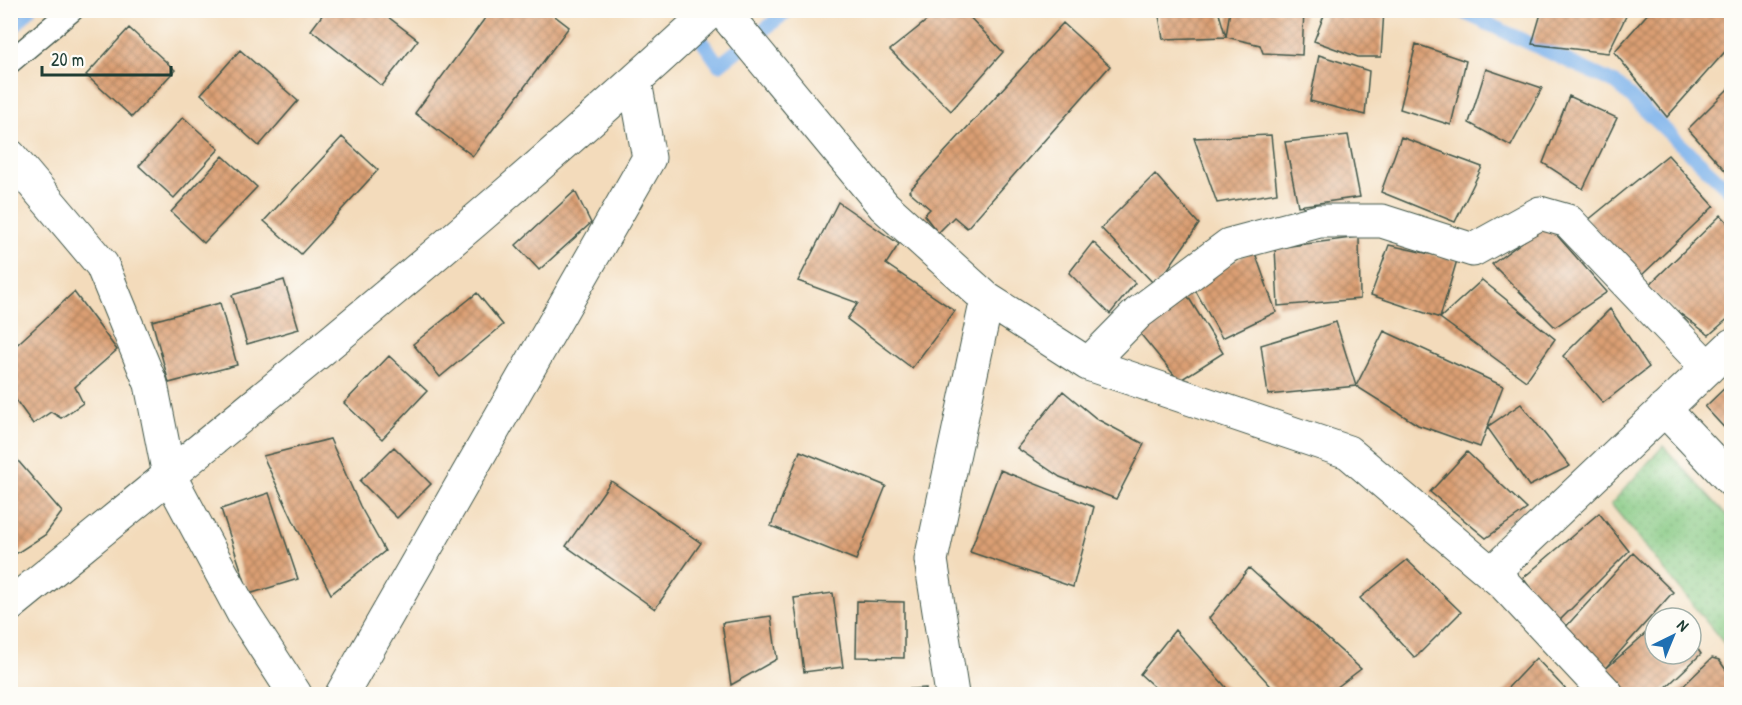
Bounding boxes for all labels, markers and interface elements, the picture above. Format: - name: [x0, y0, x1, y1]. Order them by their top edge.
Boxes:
- scale bar: [42, 39, 171, 77]
- text: 20 m: [51, 47, 84, 72]
- north arrow: [1643, 606, 1703, 666]
- text: N: [1673, 614, 1694, 636]

